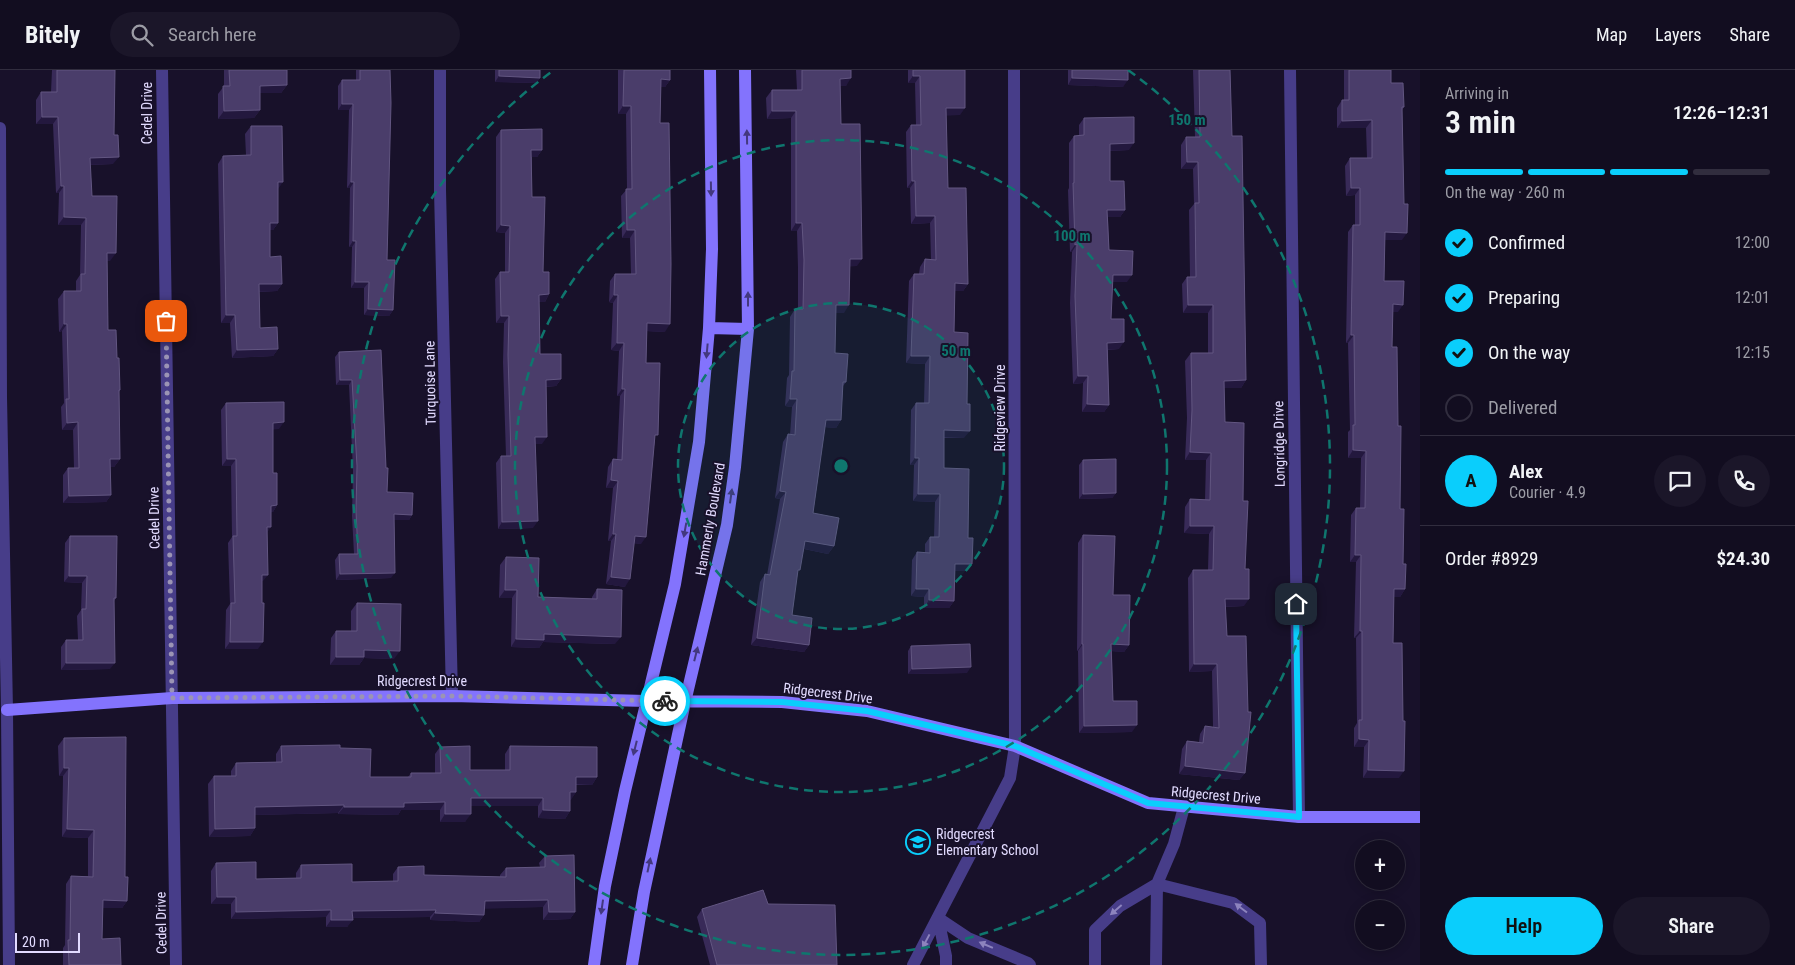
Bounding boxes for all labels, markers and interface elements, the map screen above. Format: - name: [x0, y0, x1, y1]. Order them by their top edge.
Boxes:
- search box: [110, 12, 460, 57]
- text: Bitely: [25, 21, 80, 49]
- icon: search: [128, 21, 156, 49]
- text: Search here: [168, 23, 256, 46]
- text: Map: [1596, 24, 1627, 45]
- text: Layers: [1655, 24, 1702, 45]
- text: Share: [1730, 24, 1770, 45]
- street label: Cedel Drive: [139, 81, 155, 144]
- text: Arriving in: [1445, 84, 1509, 103]
- text: 12:26–12:31: [1673, 101, 1770, 124]
- text: 3 min: [1445, 103, 1516, 141]
- text: 150 m: [1168, 111, 1206, 129]
- one-way arrow: [742, 128, 750, 144]
- one-way arrow: [707, 181, 715, 197]
- text: On the way · 260 m: [1445, 183, 1565, 202]
- text: 100 m: [1053, 227, 1091, 245]
- icon: check: [1445, 229, 1473, 257]
- text: Confirmed: [1488, 231, 1565, 254]
- text: 12:00: [1735, 233, 1770, 252]
- icon: check: [1445, 284, 1473, 312]
- text: Preparing: [1488, 286, 1560, 309]
- text: 12:01: [1735, 288, 1770, 307]
- one-way arrow: [744, 291, 752, 307]
- pin: [145, 300, 187, 342]
- icon: bag: [152, 307, 180, 335]
- icon: check: [1445, 339, 1473, 367]
- street label: Turquoise Lane: [421, 340, 439, 425]
- text: On the way: [1488, 341, 1570, 364]
- text: 50 m: [941, 342, 971, 360]
- one-way arrow: [703, 343, 711, 359]
- text: 12:15: [1735, 343, 1770, 362]
- street label: Ridgeview Drive: [992, 364, 1008, 451]
- text: Delivered: [1488, 396, 1557, 419]
- street label: Longridge Drive: [1270, 400, 1288, 487]
- button: chat: [1654, 455, 1706, 507]
- button: phone: [1718, 455, 1770, 507]
- centre of rings: [832, 457, 850, 475]
- text: Alex: [1509, 460, 1543, 483]
- street label: Hammerly Boulevard: [692, 461, 728, 577]
- text: A: [1465, 469, 1477, 492]
- text: Courier · 4.9: [1509, 483, 1586, 502]
- street label: Cedel Drive: [145, 486, 163, 549]
- one-way arrow: [727, 487, 735, 503]
- one-way arrow: [681, 522, 689, 538]
- text: Order #8929: [1445, 547, 1538, 570]
- text: $24.30: [1716, 547, 1770, 570]
- pin: [1275, 583, 1317, 625]
- icon: home: [1282, 590, 1310, 618]
- one-way arrow: [693, 647, 701, 662]
- street label: Ridgecrest Drive: [377, 673, 467, 689]
- courier: [640, 676, 690, 726]
- street label: Ridgecrest Drive: [782, 680, 874, 706]
- icon: bike: [651, 687, 679, 715]
- one-way arrow: [631, 741, 639, 756]
- street label: Ridgecrest Drive: [1171, 783, 1262, 807]
- place label: Ridgecrest Elementary School: [936, 826, 1039, 858]
- school or university icon: Ridgecrest Elementary School: [905, 829, 931, 855]
- map controls: [1355, 840, 1405, 950]
- button: +: [1355, 840, 1405, 890]
- one-way arrow: [646, 857, 654, 873]
- street label: Cedel Drive: [152, 891, 170, 954]
- button: Help: [1445, 897, 1603, 955]
- button: Share: [1613, 897, 1770, 955]
- one-way arrow: [598, 900, 606, 916]
- button: −: [1355, 900, 1405, 950]
- one-way arrow: [1235, 903, 1248, 914]
- one-way arrow: [1109, 905, 1122, 916]
- scale bar: [15, 930, 80, 953]
- text: 20 m: [22, 934, 50, 950]
- one-way arrow: [922, 934, 930, 949]
- one-way arrow: [978, 941, 993, 949]

